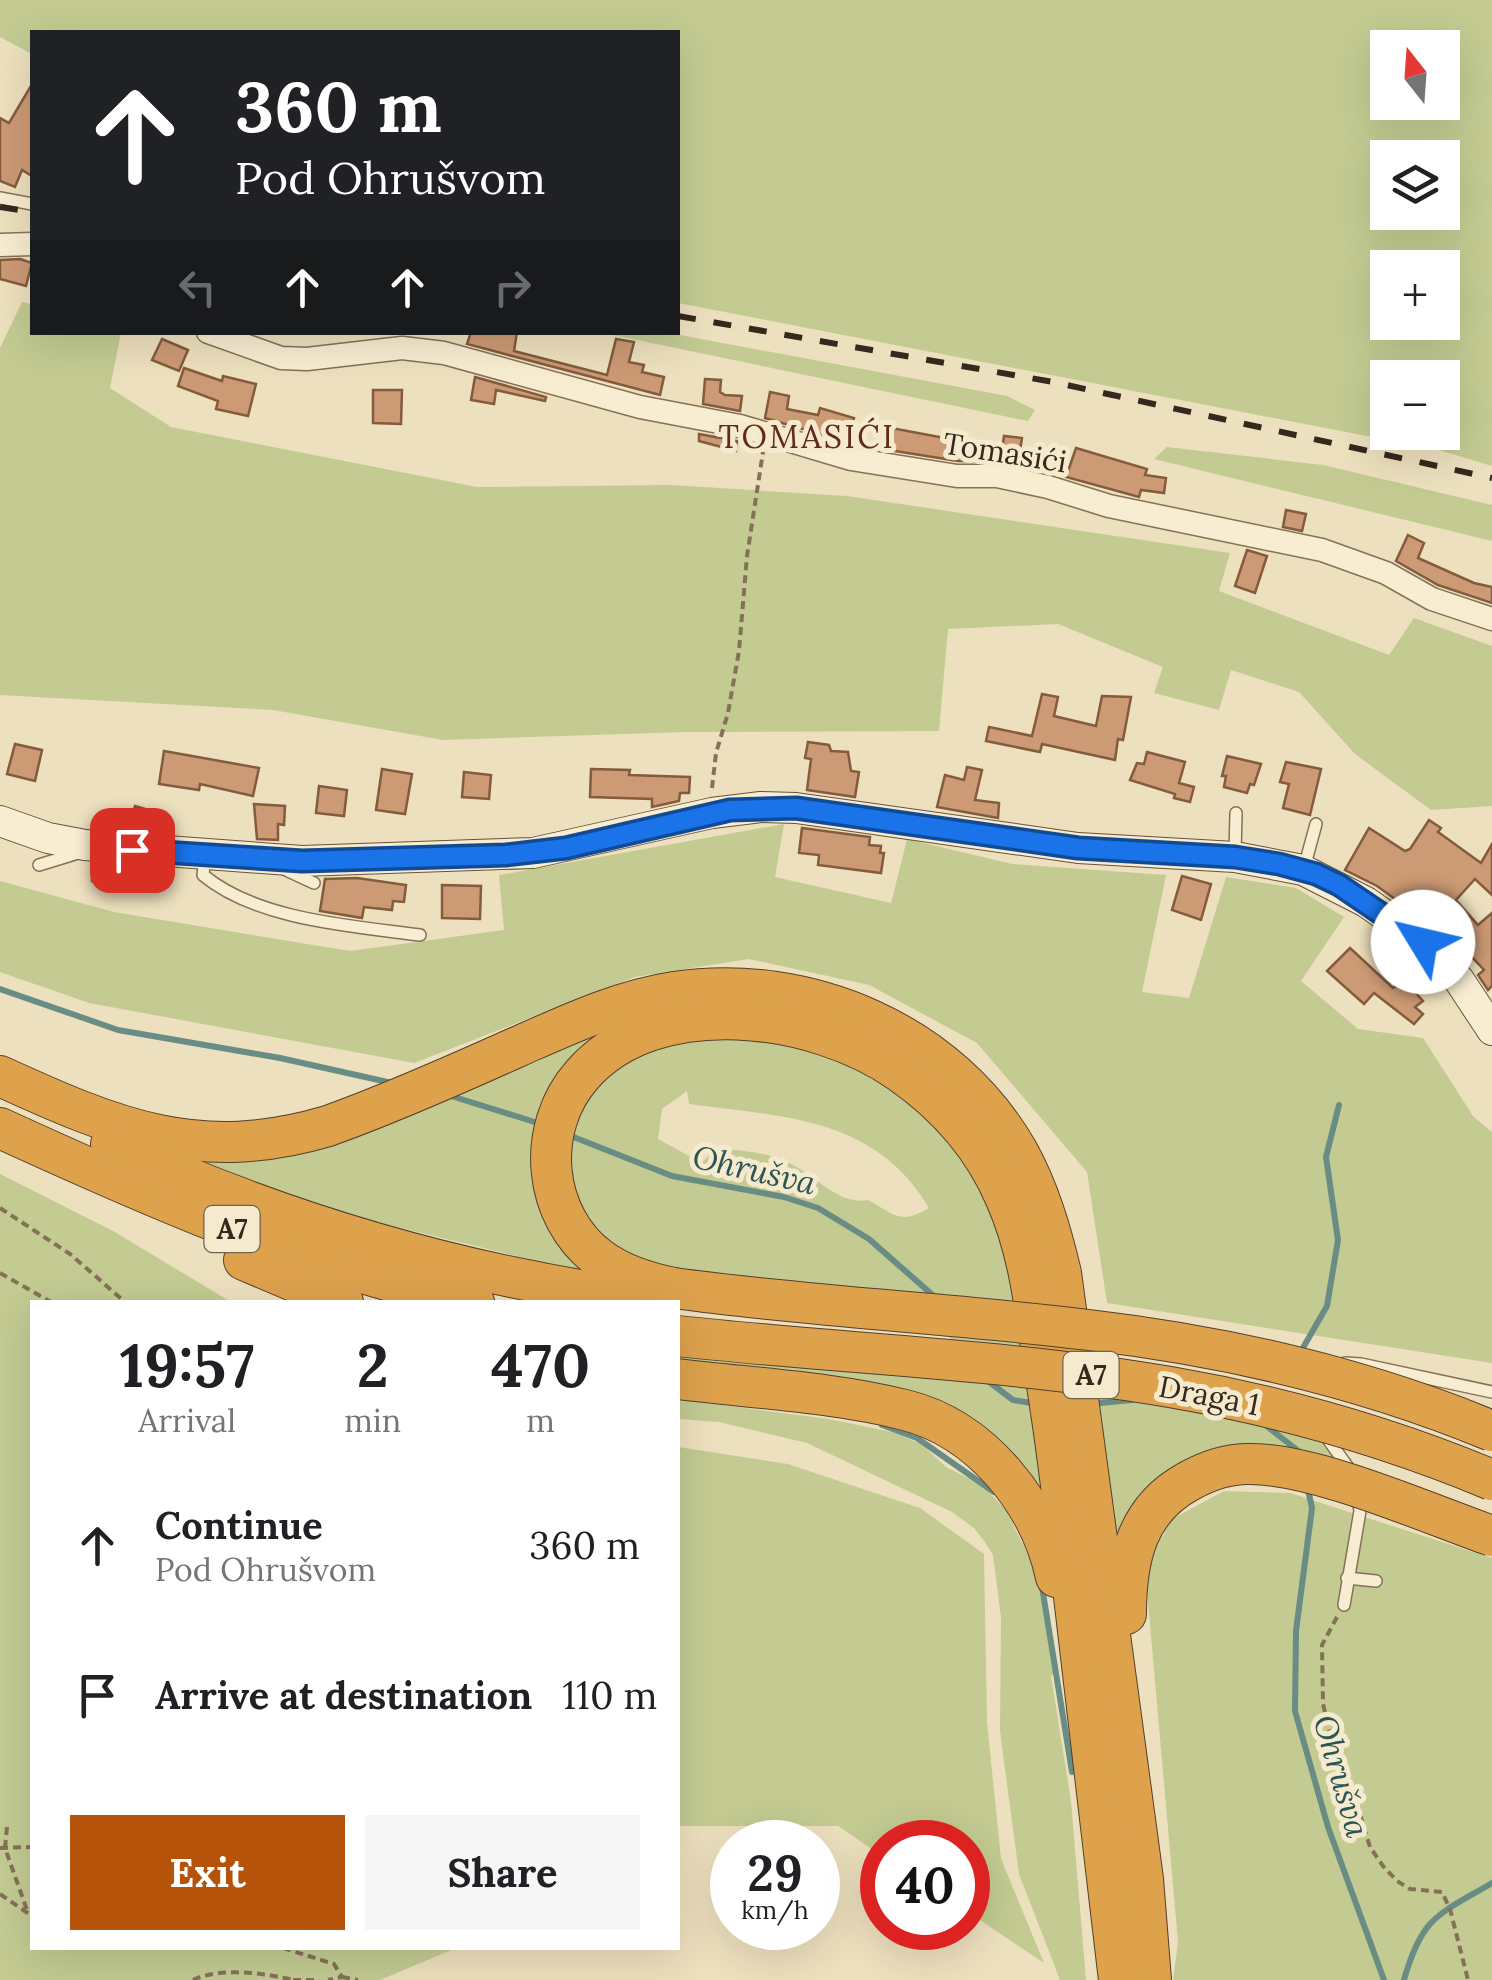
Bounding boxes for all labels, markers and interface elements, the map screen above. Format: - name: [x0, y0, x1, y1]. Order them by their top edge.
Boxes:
- north arrow: [1370, 30, 1460, 120]
- map controls: [1370, 30, 1460, 450]
- text: 360 m: [235, 62, 442, 151]
- icon: ahead: [70, 70, 200, 200]
- button: layers: [1370, 140, 1460, 230]
- text: Pod Ohrušvom: [235, 149, 546, 206]
- button: +: [1370, 250, 1460, 340]
- icon: left: [170, 260, 225, 315]
- icon: ahead: [275, 260, 330, 315]
- icon: ahead: [380, 260, 435, 315]
- icon: right: [485, 260, 540, 315]
- button: −: [1370, 360, 1460, 450]
- district label: TOMASIĆI: [719, 416, 895, 457]
- street label: Tomasići: [941, 424, 1070, 481]
- pin: [90, 808, 175, 893]
- icon: arrive: [105, 823, 160, 878]
- position arrow: [1371, 890, 1475, 994]
- water label: Ohrušva: [689, 1135, 820, 1204]
- road number: A7: [204, 1206, 260, 1252]
- text: 19:57: [120, 1327, 254, 1403]
- text: 2: [357, 1327, 389, 1403]
- text: 470: [491, 1327, 590, 1403]
- road number: A7: [1064, 1352, 1118, 1398]
- street label: Draga 1: [1156, 1367, 1263, 1424]
- text: Arrival: [138, 1400, 236, 1441]
- text: min: [344, 1400, 401, 1441]
- text: m: [526, 1400, 555, 1441]
- text: Continue: [155, 1501, 323, 1549]
- icon: ahead: [70, 1518, 125, 1573]
- text: 360 m: [529, 1521, 640, 1569]
- text: Pod Ohrušvom: [155, 1549, 376, 1590]
- icon: arrive: [70, 1668, 125, 1723]
- text: Arrive at destination: [155, 1671, 532, 1719]
- text: 110 m: [562, 1671, 657, 1719]
- water label: Ohrušva: [1305, 1710, 1379, 1842]
- button: Exit: [70, 1815, 345, 1930]
- button: Share: [365, 1815, 640, 1930]
- speed limit sign: 40: [860, 1820, 990, 1950]
- text: 29: [747, 1841, 803, 1905]
- text: km/h: [741, 1894, 809, 1926]

